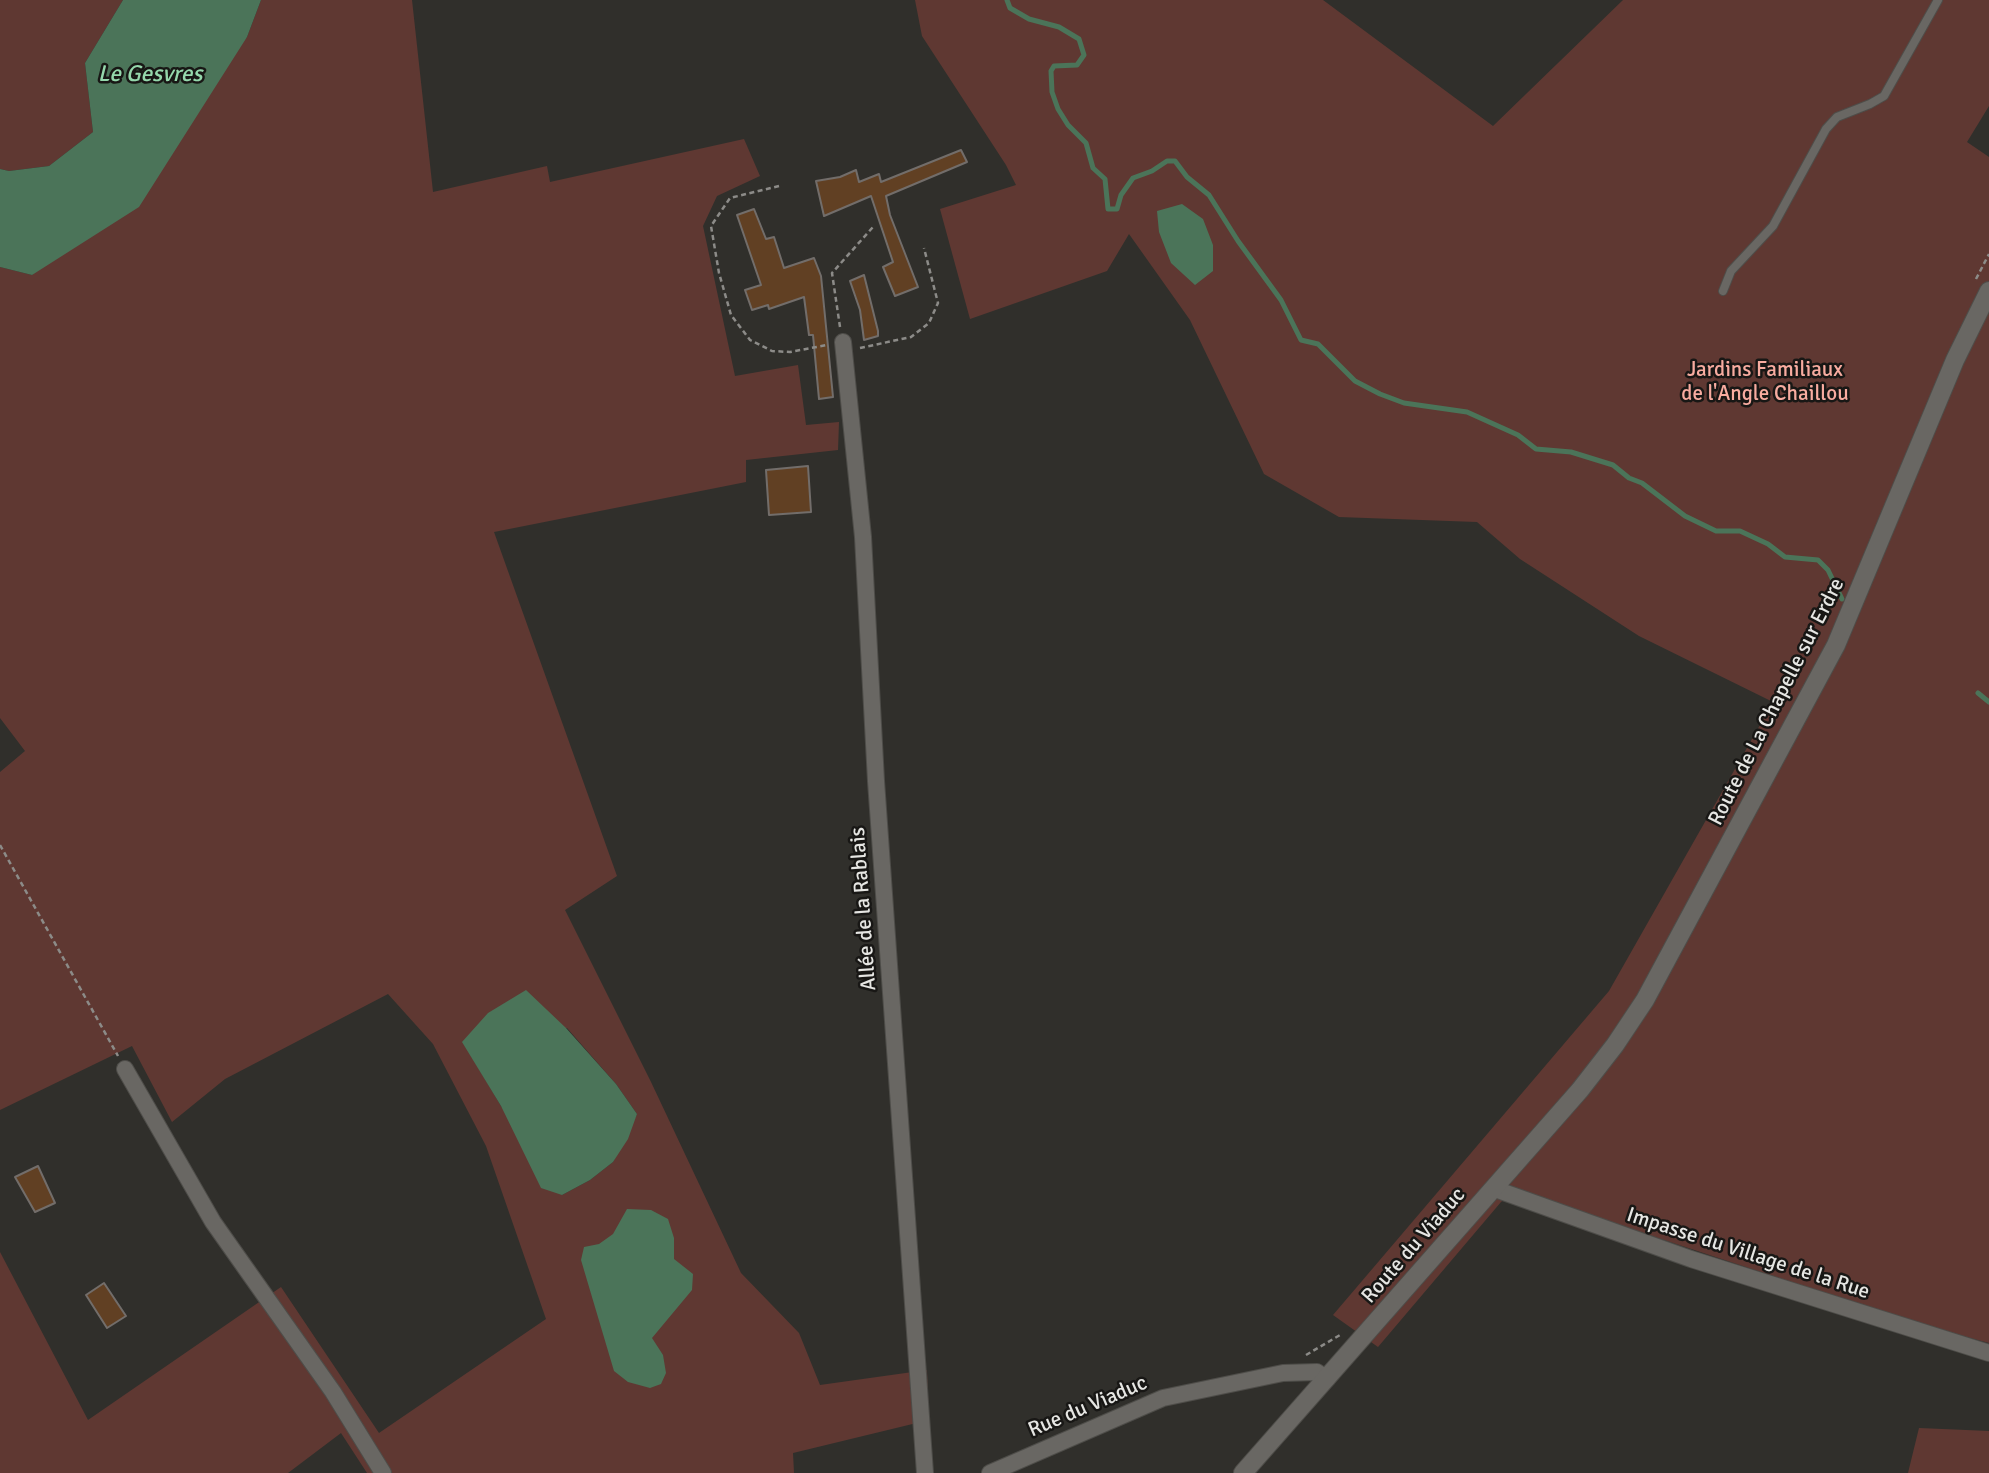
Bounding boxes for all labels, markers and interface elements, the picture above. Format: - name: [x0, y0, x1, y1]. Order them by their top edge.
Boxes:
- water label: Le Gesvres: [98, 61, 202, 89]
- park label: Jardins Familiaux de l'Angle Chaillou: [1681, 357, 1849, 407]
- street label: Route de La Chapelle sur Erdre: [1704, 574, 1850, 830]
- street label: Allée de la Rablais: [846, 826, 882, 992]
- street label: Route du Viaduc: [1357, 1183, 1471, 1309]
- street label: Impasse du Village de la Rue: [1623, 1203, 1873, 1305]
- street label: Rue du Viaduc: [1025, 1371, 1151, 1443]

